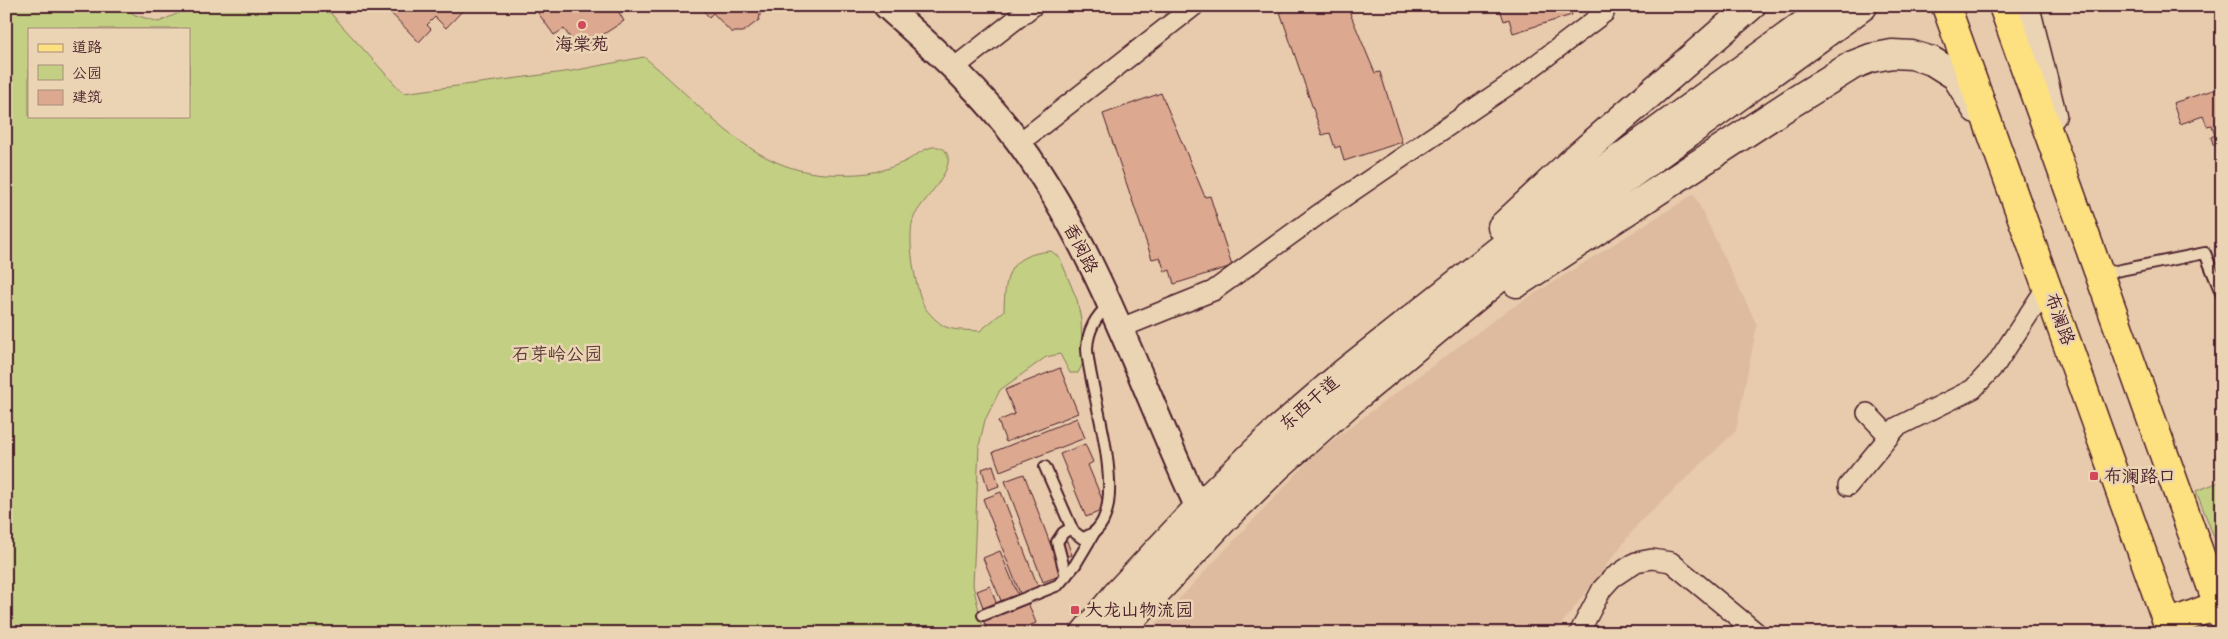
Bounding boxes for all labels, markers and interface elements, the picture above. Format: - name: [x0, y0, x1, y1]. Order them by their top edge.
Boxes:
- marker: 海棠苑: [576, 19, 588, 31]
- legend: [28, 28, 190, 118]
- place label: 海棠苑: [555, 31, 609, 55]
- text: 道路: [72, 36, 102, 56]
- text: 公园: [72, 62, 102, 82]
- text: 建筑: [72, 86, 102, 106]
- street label: 香阅路: [1059, 218, 1105, 277]
- street label: 布澜路: [2040, 289, 2081, 348]
- park label: 石芽岭公园: [512, 341, 602, 365]
- street label: 东西干道: [1273, 370, 1343, 435]
- place label: 布澜路口: [2104, 463, 2176, 487]
- marker: 布澜路口: [2088, 470, 2100, 482]
- place label: 大龙山物流园: [1085, 597, 1193, 621]
- marker: 大龙山物流园: [1069, 604, 1081, 616]

